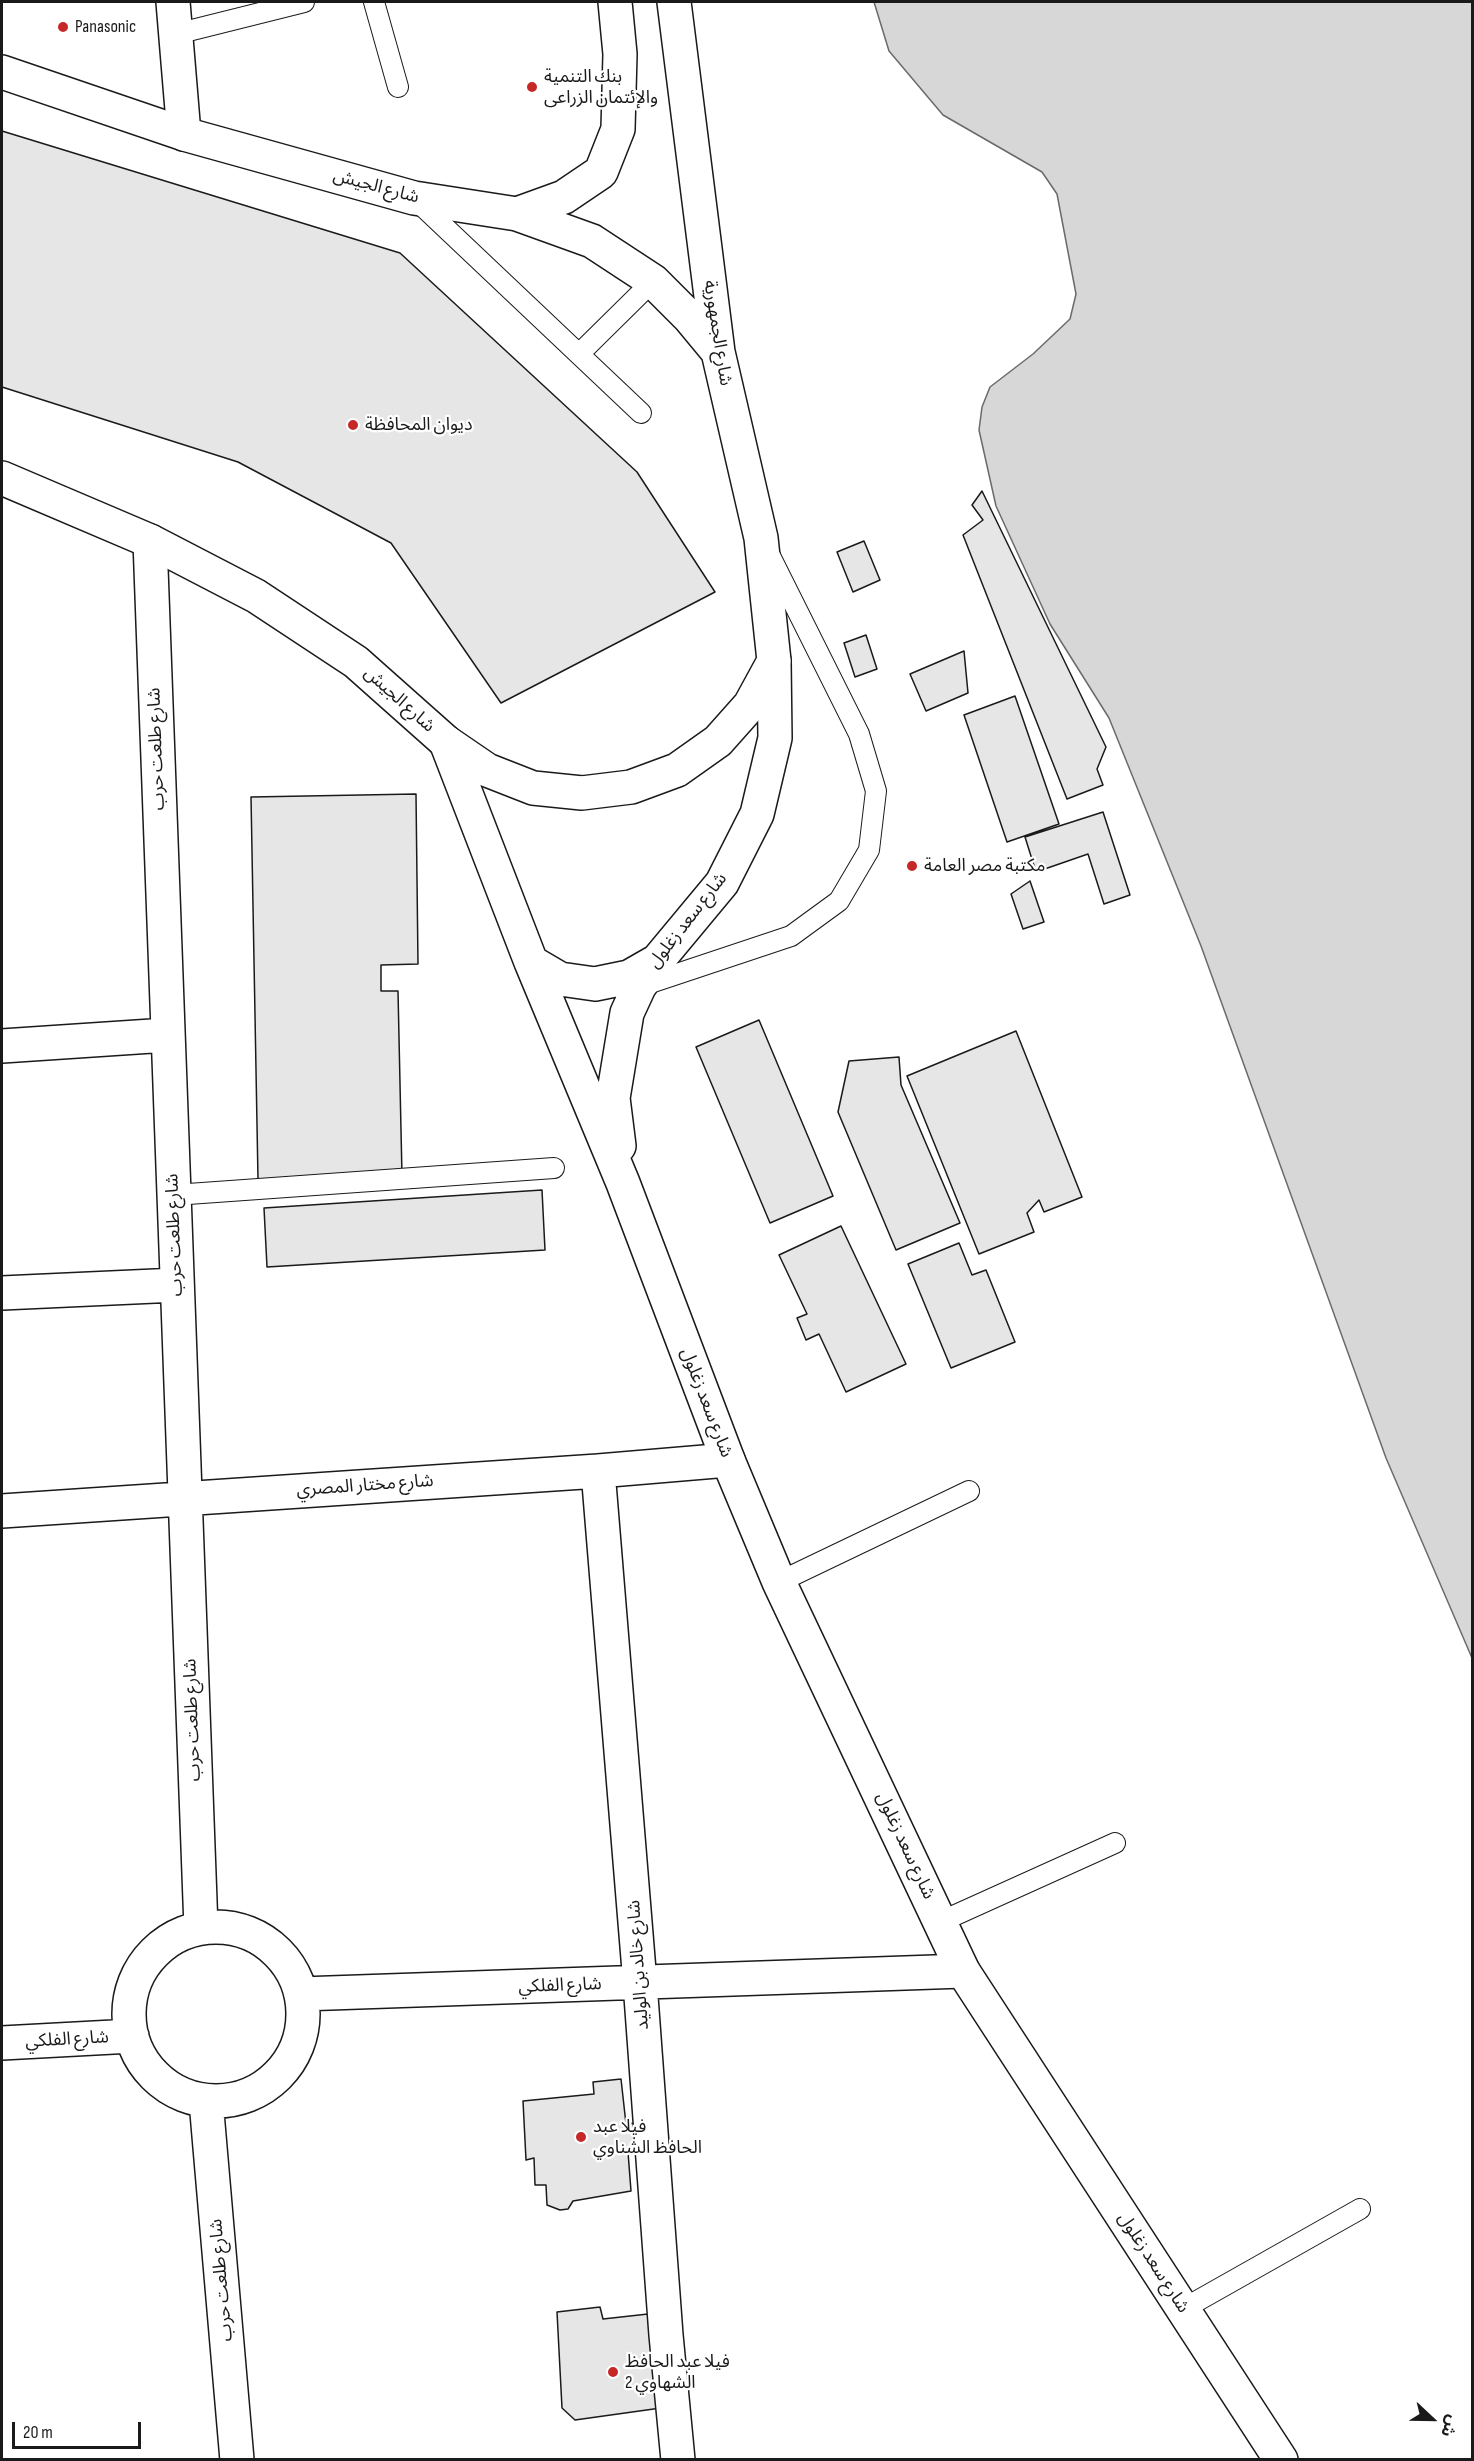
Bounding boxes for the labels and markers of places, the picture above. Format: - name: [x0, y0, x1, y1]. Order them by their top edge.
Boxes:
- place label: Panasonic: [75, 16, 136, 38]
- marker: Panasonic: [56, 20, 70, 34]
- place label: بنك التنمية والإئتمان الزراعى: [544, 66, 658, 109]
- marker: بنك التنمية والإئتمان الزراعى: [525, 80, 539, 94]
- place label: ديوان المحافظة: [365, 414, 473, 436]
- marker: ديوان المحافظة: [346, 418, 360, 432]
- place label: مكتبة مصر العامة: [924, 855, 1045, 877]
- marker: مكتبة مصر العامة: [905, 859, 919, 873]
- place label: فيلا عبد الحافظ الشناوي: [593, 2116, 702, 2158]
- marker: فيلا عبد الحافظ الشناوي: [574, 2130, 588, 2144]
- place label: فيلا عبد الحافظ الشهاوي 2: [625, 2351, 730, 2394]
- marker: فيلا عبد الحافظ الشهاوي 2: [606, 2365, 620, 2379]

